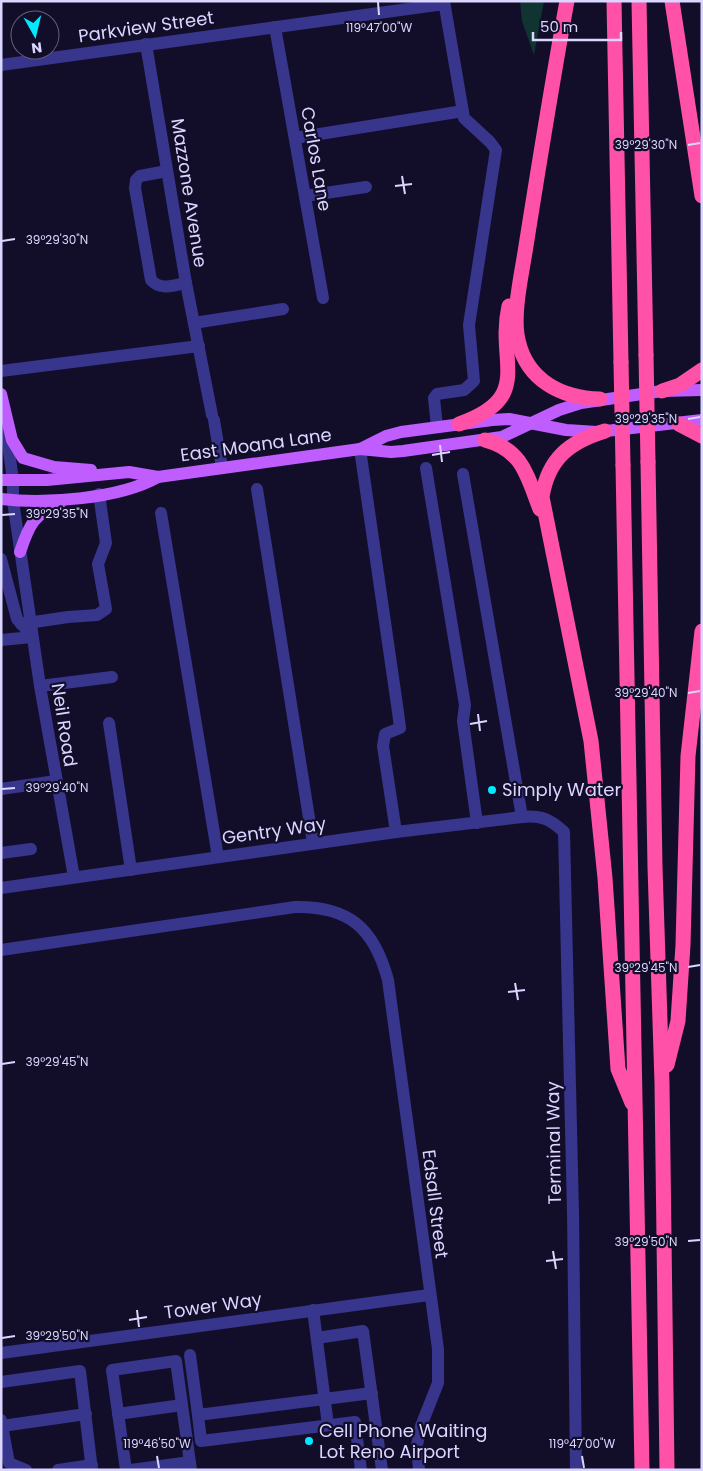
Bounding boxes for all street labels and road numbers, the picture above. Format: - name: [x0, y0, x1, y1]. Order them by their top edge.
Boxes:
- street label: Parkview Street: [77, 5, 215, 48]
- street label: Carlos Lane: [295, 105, 338, 213]
- street label: Mazzone Avenue: [165, 117, 214, 269]
- street label: East Moana Lane: [179, 422, 333, 467]
- street label: Neil Road: [46, 681, 83, 768]
- street label: Gentry Way: [220, 811, 328, 850]
- street label: Terminal Way: [540, 1081, 567, 1205]
- street label: Edsall Street: [416, 1148, 455, 1260]
- street label: Tower Way: [162, 1286, 263, 1325]

